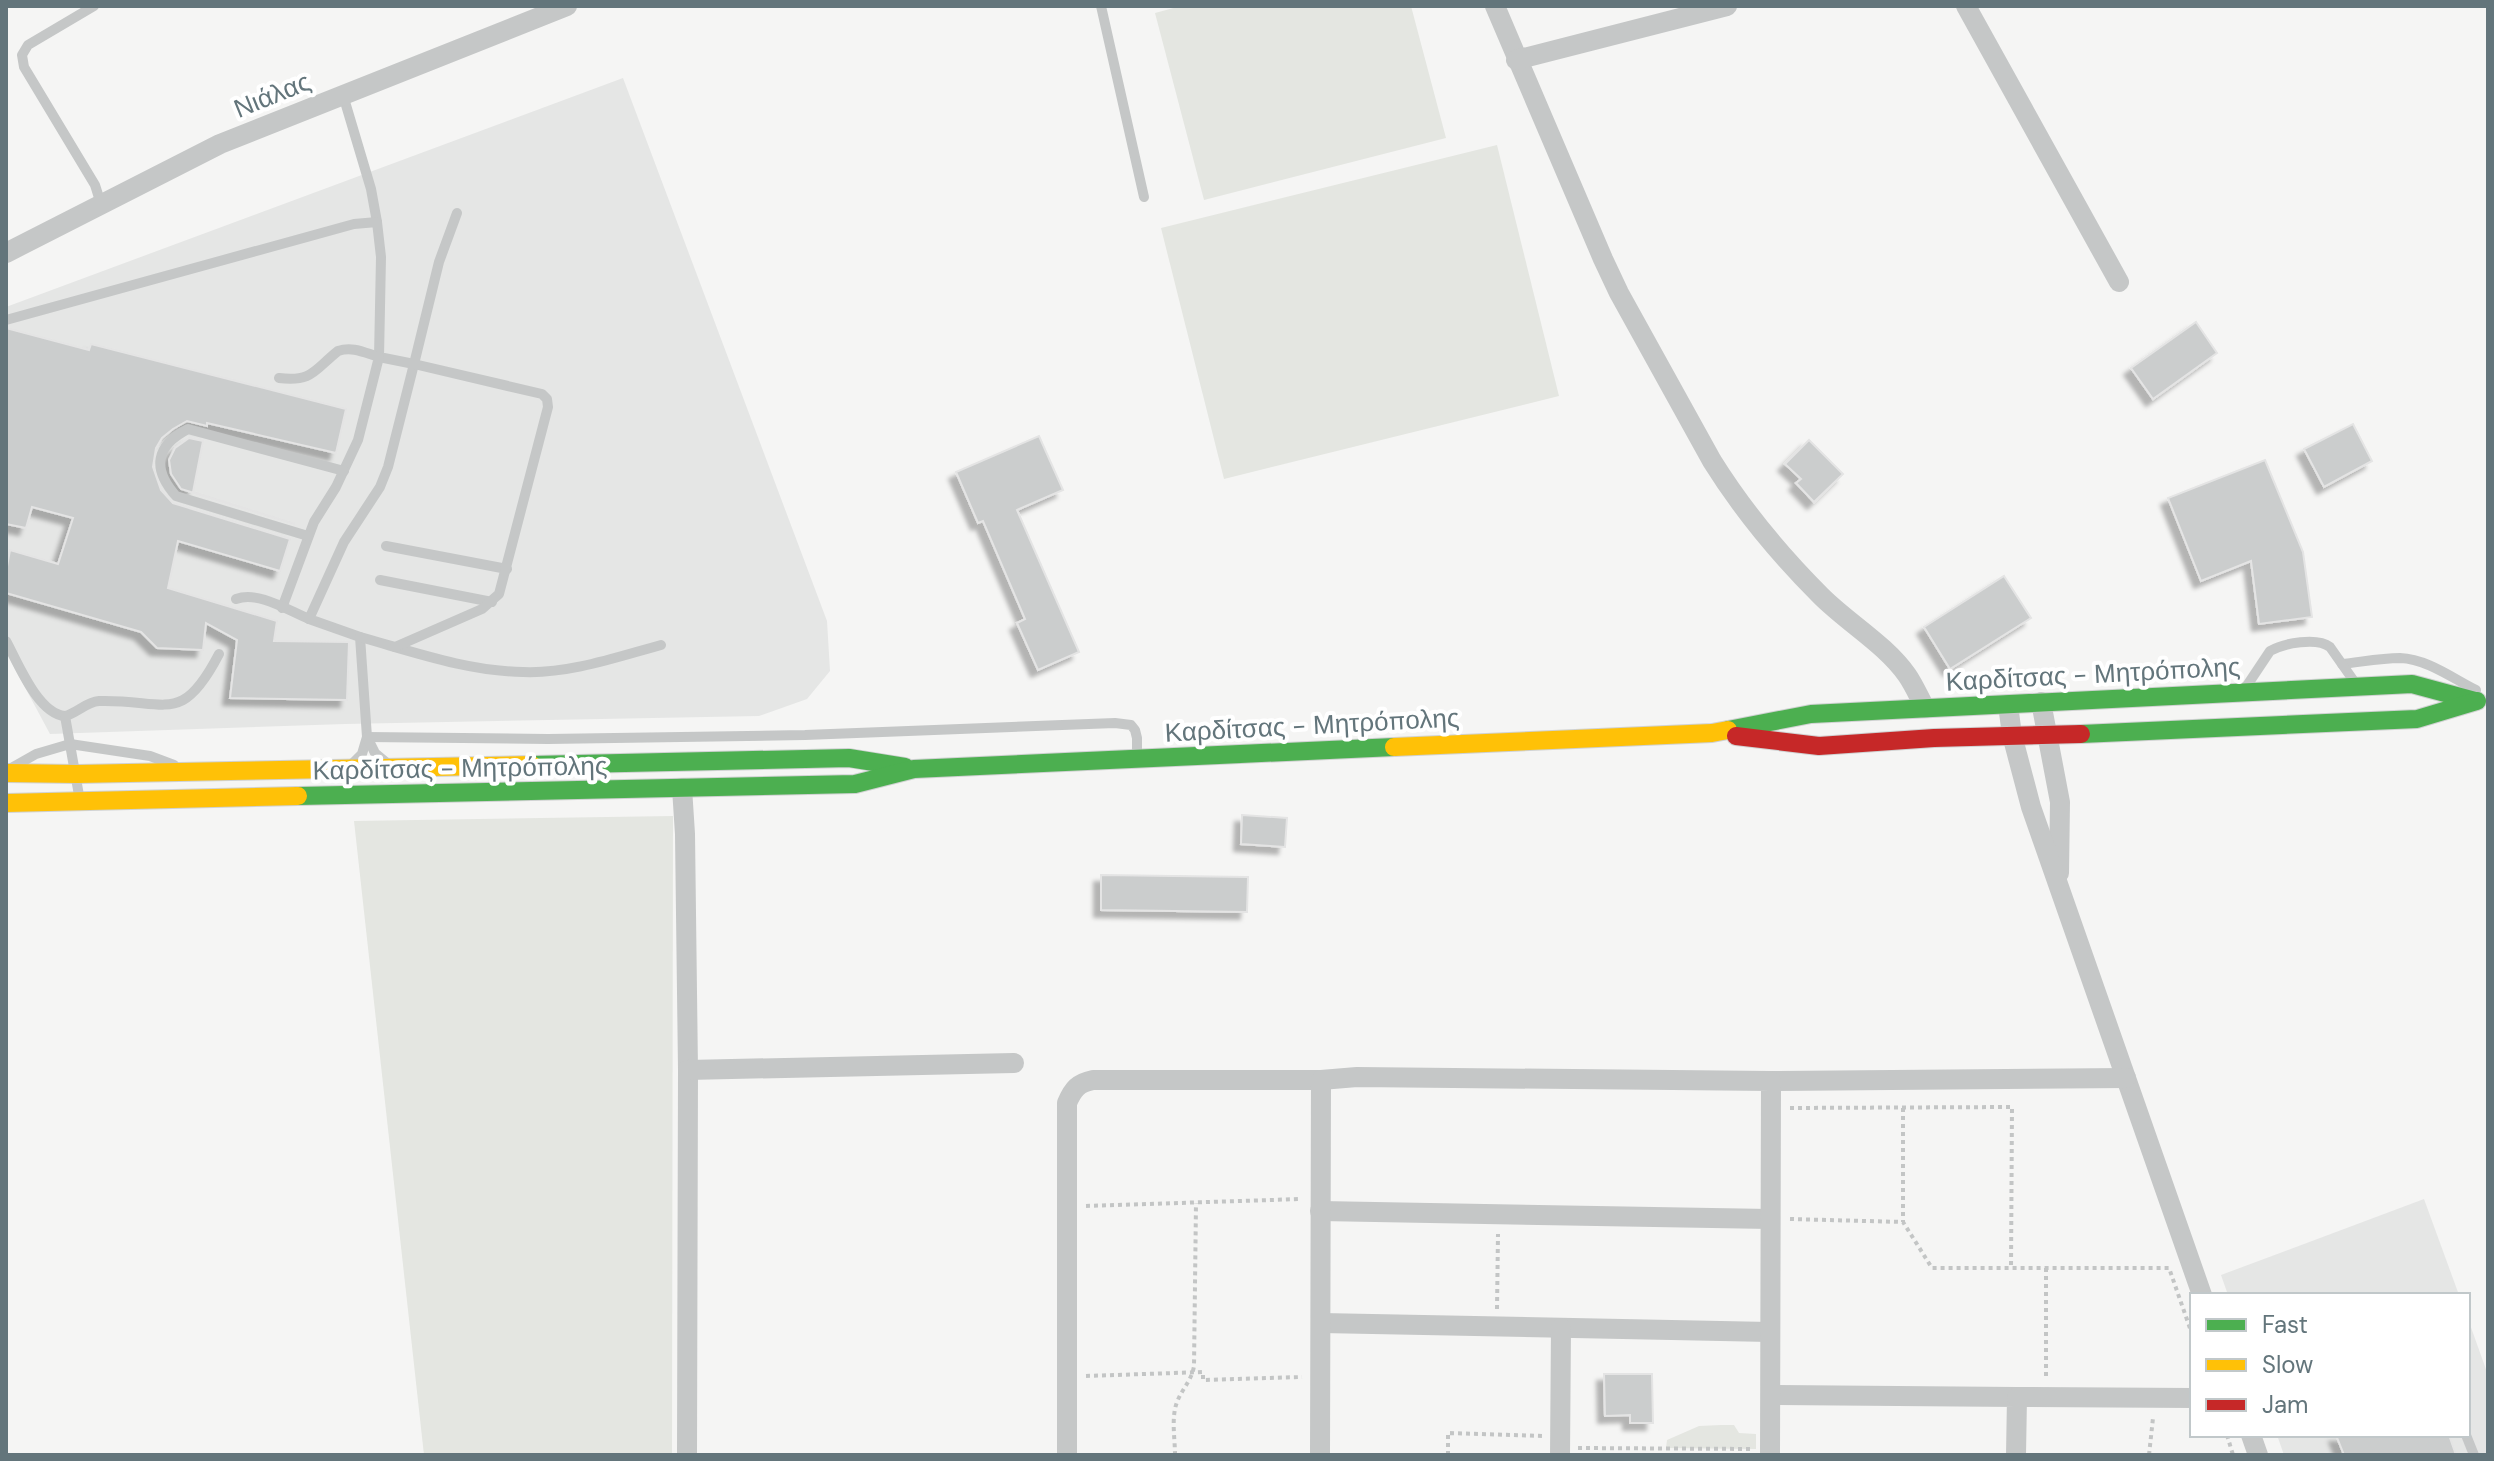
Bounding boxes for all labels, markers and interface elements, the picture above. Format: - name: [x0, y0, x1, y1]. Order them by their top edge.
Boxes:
- street label: Νιάλας: [229, 64, 315, 126]
- street label: Καρδίτσας - Μητρόπολης: [1945, 649, 2241, 699]
- street label: Καρδίτσας - Μητρόπολης: [1164, 700, 1460, 750]
- street label: Καρδίτσας - Μητρόπολης: [312, 748, 608, 788]
- legend: [2190, 1293, 2470, 1437]
- text: Fast: [2262, 1309, 2308, 1340]
- text: Slow: [2262, 1349, 2313, 1380]
- text: Jam: [2262, 1389, 2308, 1420]

